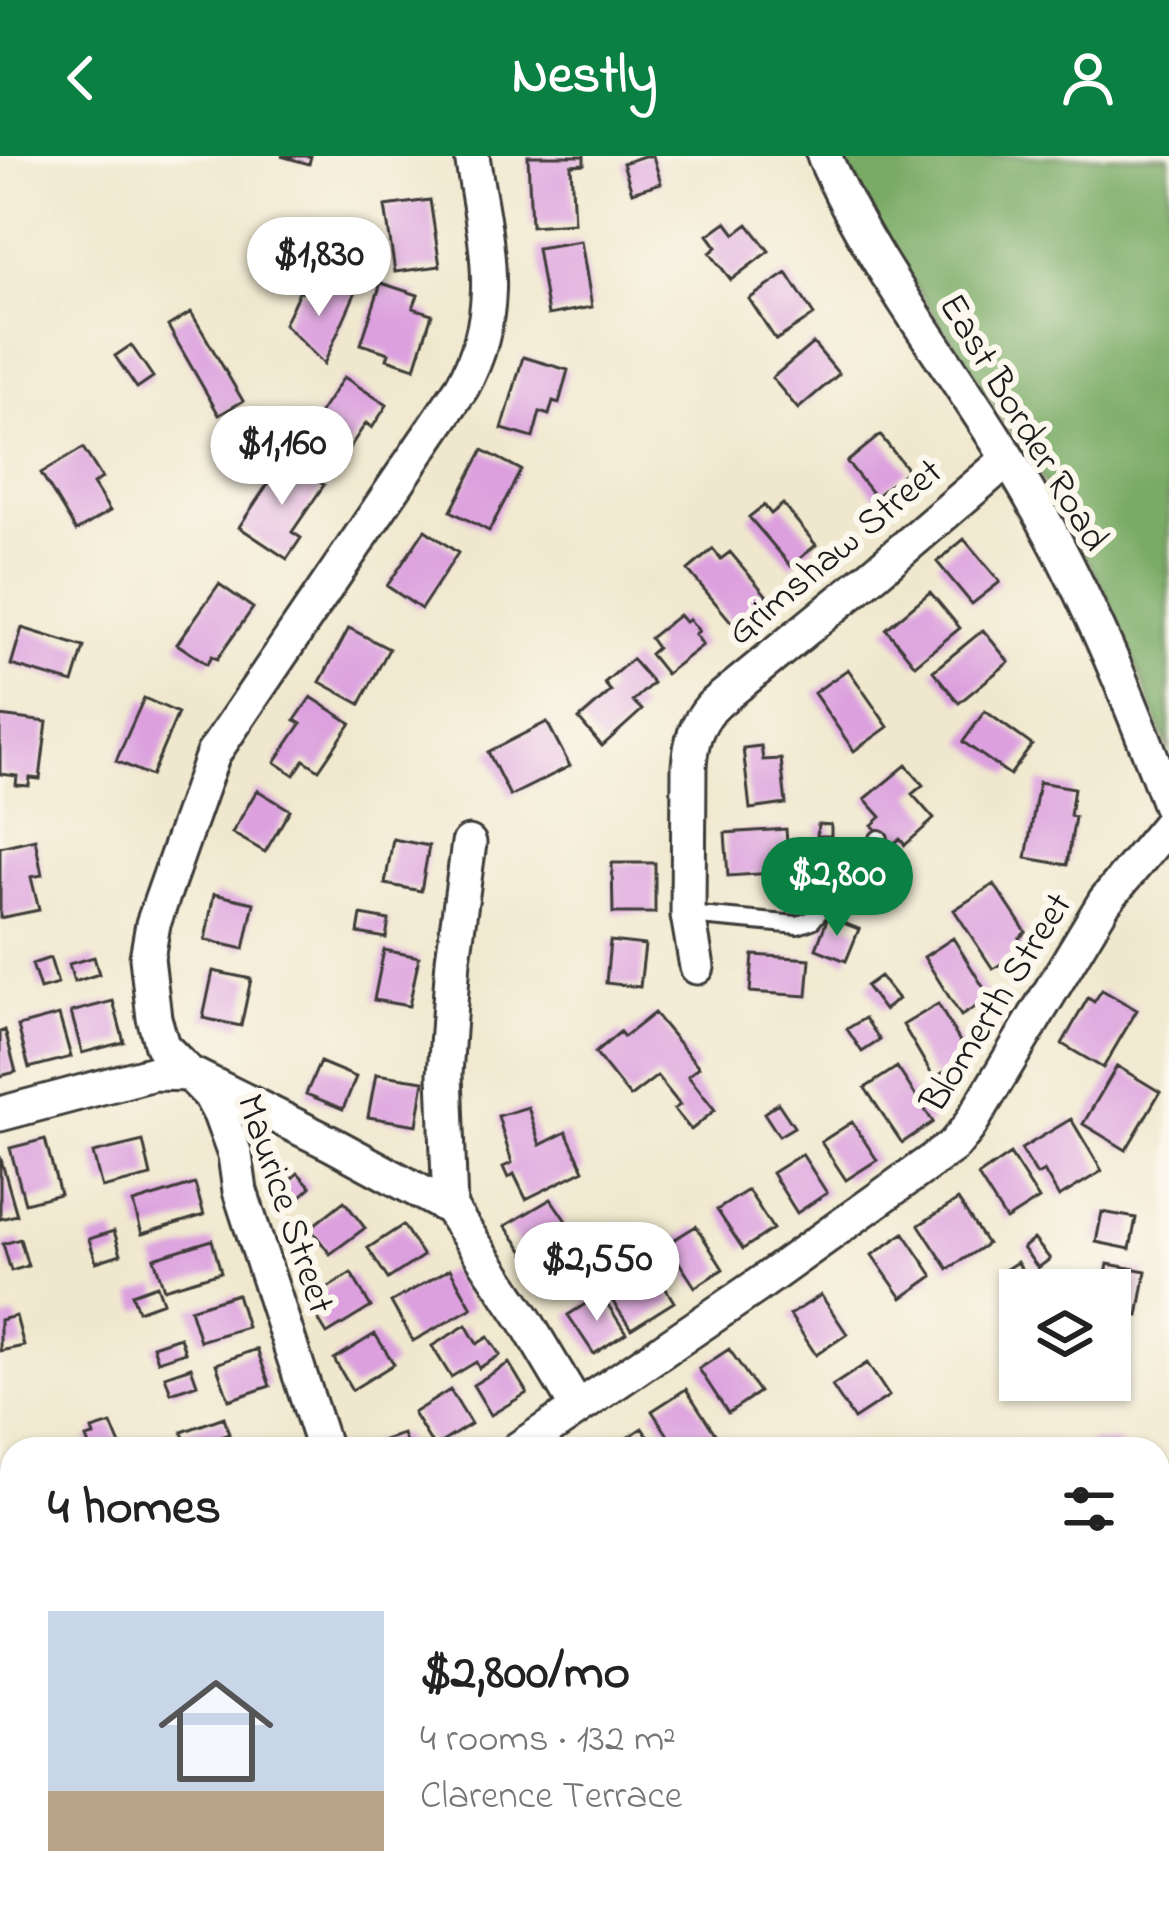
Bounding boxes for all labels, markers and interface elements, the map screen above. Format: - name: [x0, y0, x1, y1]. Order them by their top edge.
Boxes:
- text: Nestly: [512, 39, 657, 117]
- icon: back: [48, 45, 114, 111]
- icon: person: [1055, 45, 1121, 111]
- pin: $1,830: [221, 217, 417, 319]
- text: $1,830: [274, 227, 364, 284]
- street label: East Border Road: [922, 283, 1122, 563]
- pin: $1,160: [184, 406, 380, 508]
- text: $1,160: [237, 416, 327, 473]
- street label: Grimshaw Street: [715, 446, 956, 661]
- pin: $2,800: [739, 837, 935, 939]
- text: $2,800: [788, 847, 886, 904]
- street label: Blomerth Street: [907, 882, 1088, 1125]
- street label: Maurice Street: [220, 1087, 348, 1322]
- pin: $2,550: [499, 1222, 695, 1324]
- text: $2,550: [541, 1232, 653, 1289]
- map controls: [999, 1269, 1131, 1401]
- button: layers: [999, 1269, 1131, 1401]
- text: 4 homes: [48, 1472, 221, 1547]
- icon: filters: [1056, 1476, 1122, 1542]
- text: $2,800/mo: [420, 1637, 630, 1712]
- icon: home: [144, 1659, 288, 1803]
- text: 4 rooms · 132 m²: [420, 1712, 676, 1769]
- text: Clarence Terrace: [420, 1769, 682, 1826]

